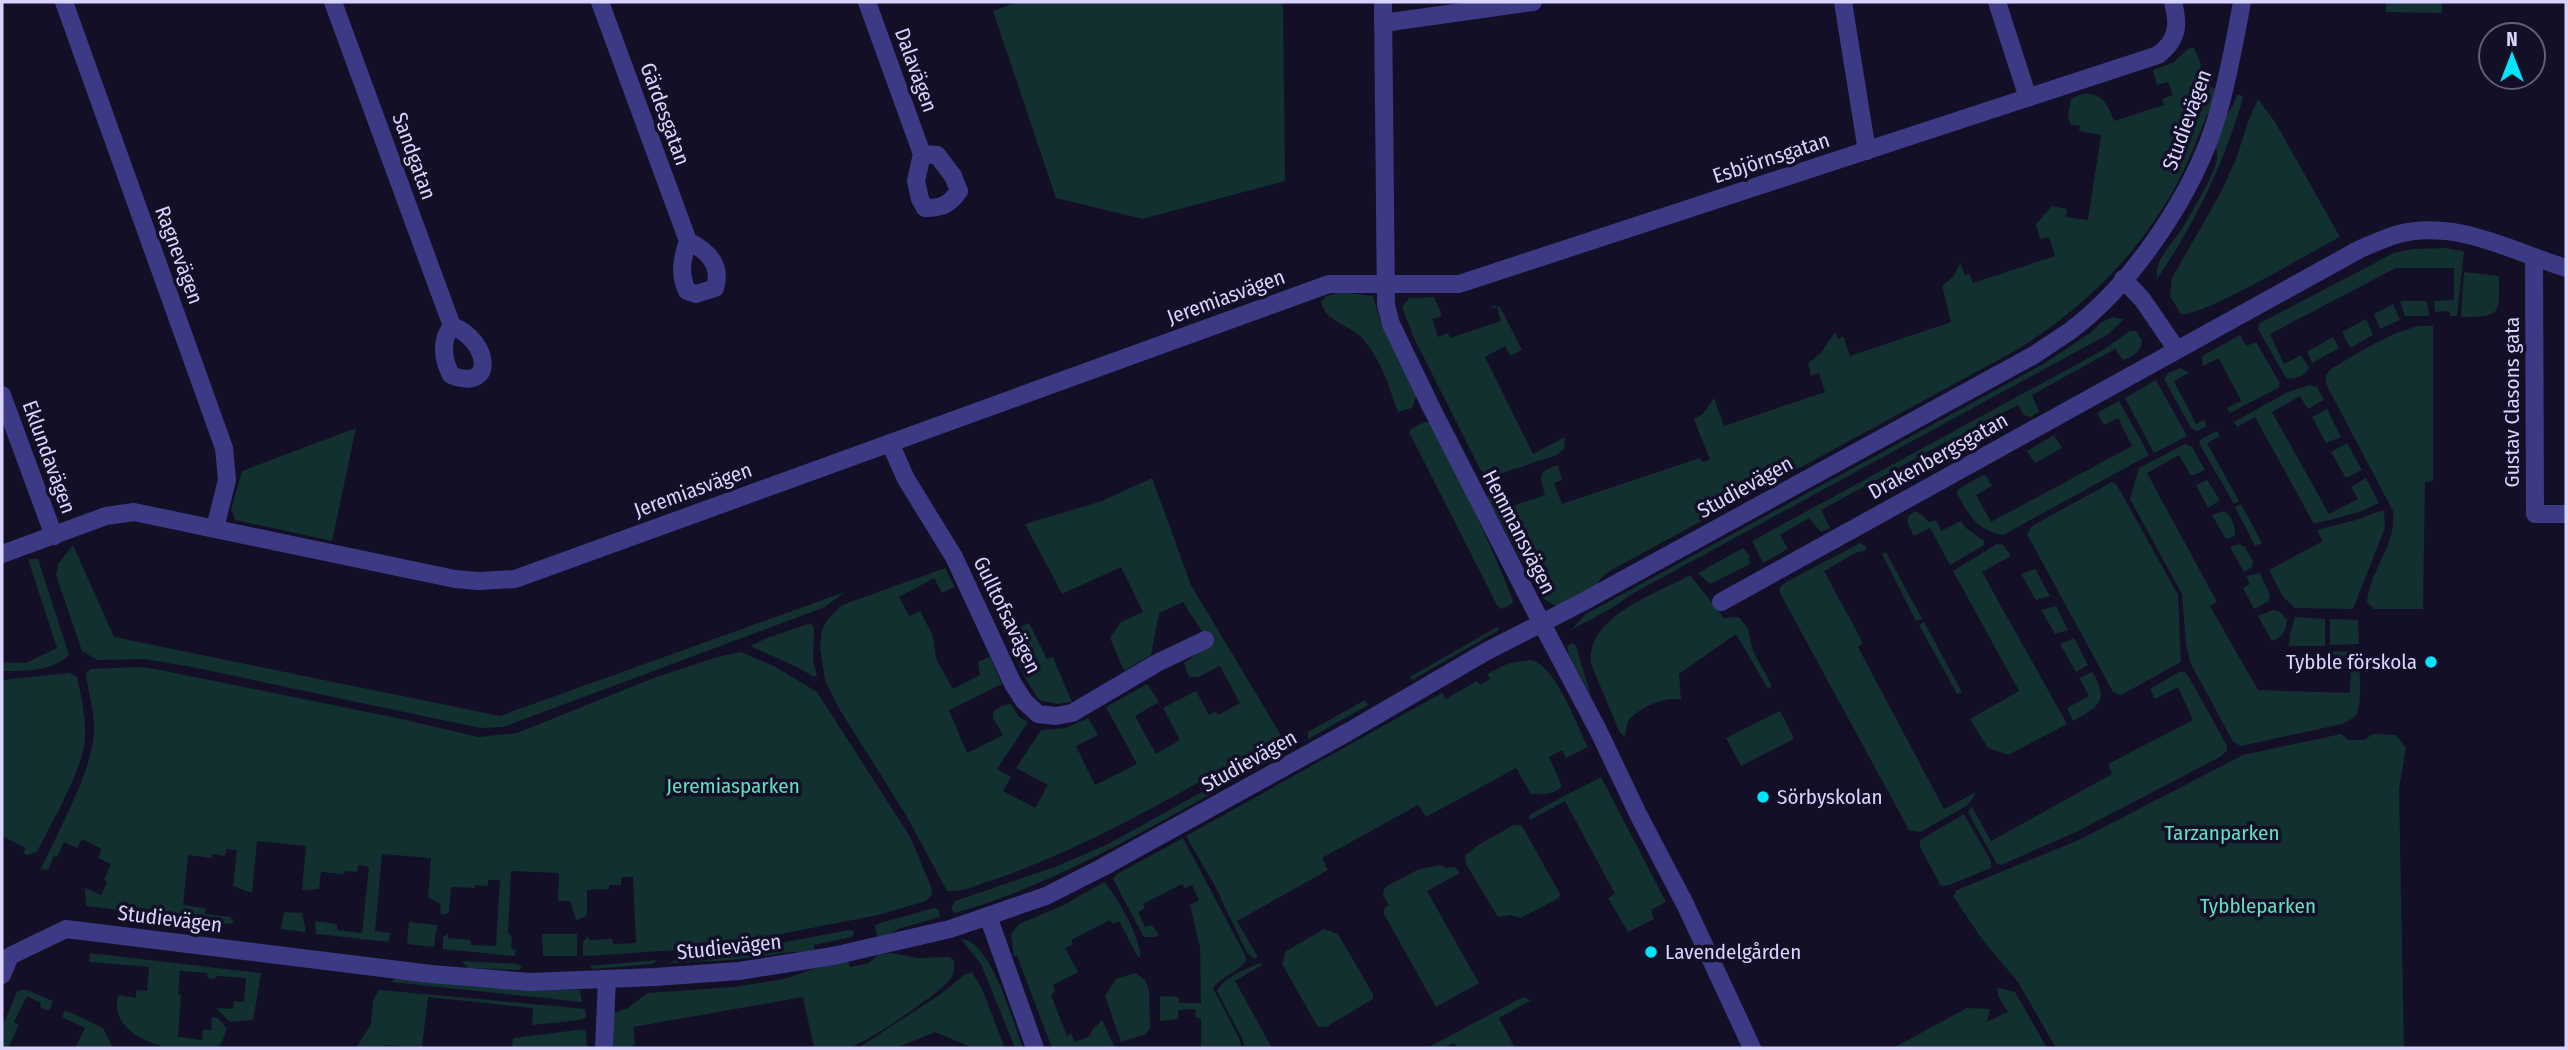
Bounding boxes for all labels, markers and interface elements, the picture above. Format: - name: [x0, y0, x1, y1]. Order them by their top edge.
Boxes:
- north arrow: [2477, 21, 2547, 91]
- street label: Dalavägen: [889, 24, 943, 116]
- text: N: [2506, 28, 2518, 51]
- street label: Gärdesgatan: [634, 59, 696, 169]
- street label: Studievägen: [2157, 66, 2217, 174]
- street label: Sandgatan: [386, 109, 442, 203]
- street label: Esbjörnsgatan: [1709, 127, 1833, 189]
- street label: Ragnevägen: [149, 202, 209, 308]
- street label: Jeremiasvägen: [1163, 264, 1289, 330]
- street label: Gustav Clasons gata: [2499, 317, 2525, 487]
- street label: Eklundavägen: [17, 397, 81, 517]
- street label: Drakenbergsgatan: [1864, 407, 2012, 505]
- street label: Studievägen: [1693, 450, 1797, 524]
- street label: Jeremiasvägen: [630, 457, 756, 523]
- street label: Hemmansvägen: [1477, 466, 1561, 598]
- street label: Gulltofsavägen: [967, 552, 1047, 678]
- place label: Tybble förskola: [2286, 649, 2417, 675]
- marker: Tybble förskola: [2423, 654, 2439, 670]
- street label: Studievägen: [1197, 724, 1301, 798]
- park label: Jeremiasparken: [666, 773, 800, 799]
- place label: Sörbyskolan: [1777, 784, 1883, 810]
- marker: Sörbyskolan: [1755, 789, 1771, 805]
- park label: Tarzanparken: [2164, 820, 2280, 846]
- park label: Tybbleparken: [2200, 893, 2316, 919]
- street label: Studievägen: [116, 900, 224, 938]
- street label: Studievägen: [675, 929, 783, 965]
- place label: Lavendelgården: [1665, 939, 1801, 965]
- marker: Lavendelgården: [1643, 944, 1659, 960]

